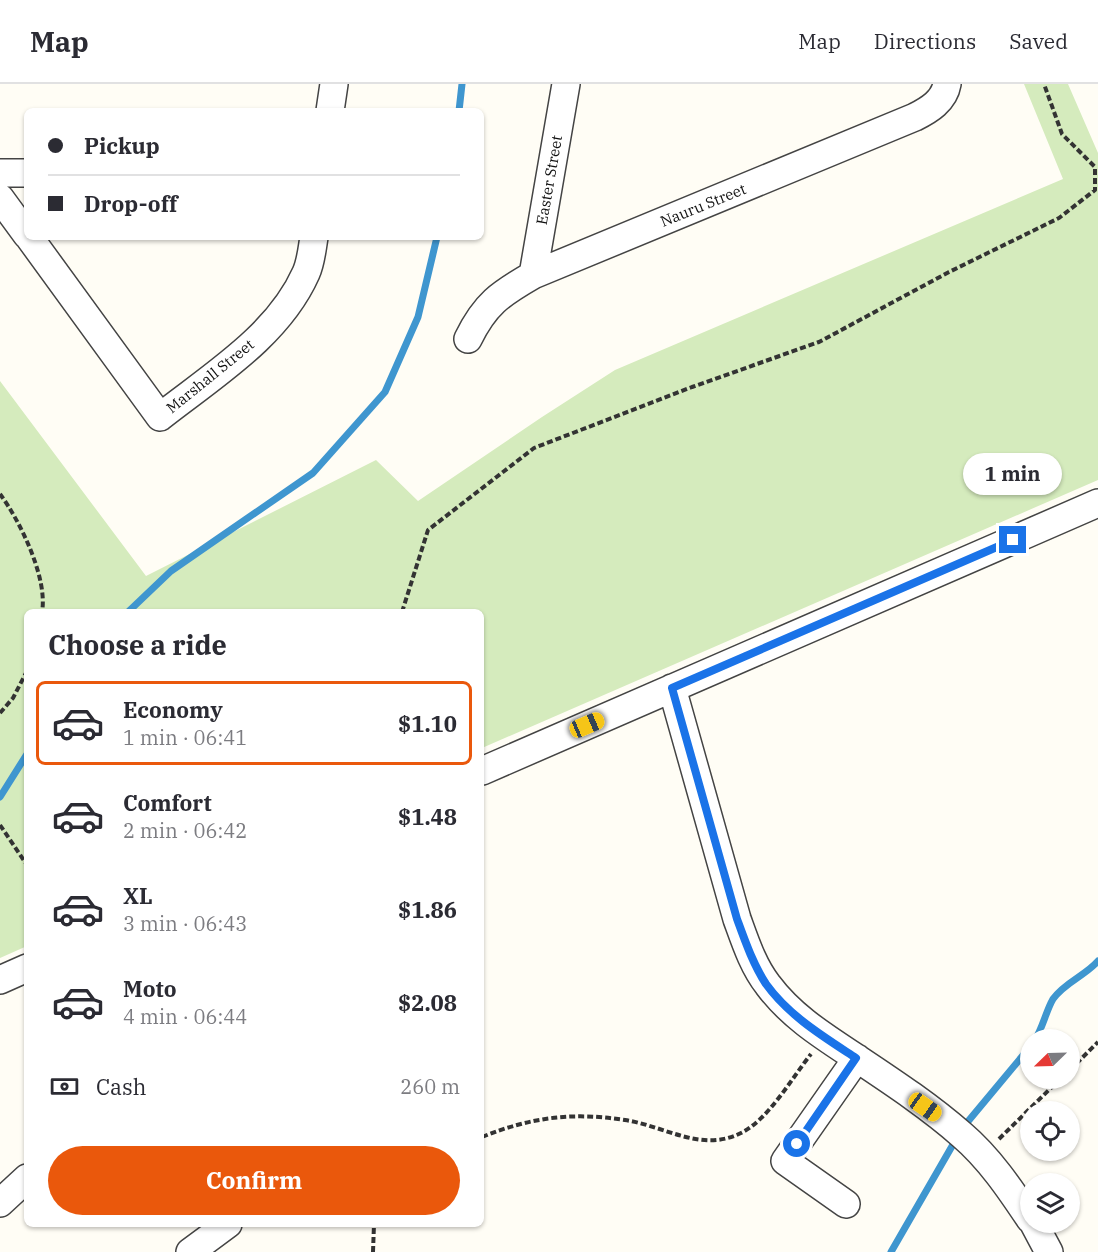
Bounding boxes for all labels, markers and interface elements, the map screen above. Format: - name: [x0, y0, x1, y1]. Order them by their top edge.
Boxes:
- text: Map: [30, 23, 89, 60]
- text: Map: [798, 27, 841, 55]
- text: Directions: [874, 27, 976, 55]
- text: Saved: [1009, 27, 1068, 55]
- text: Pickup: [84, 131, 160, 160]
- street label: Easter Street: [532, 134, 566, 226]
- street label: Nauru Street: [657, 179, 749, 231]
- text: Drop-off: [84, 189, 178, 218]
- street label: Marshall Street: [162, 335, 258, 417]
- callout: 1 min: [964, 453, 1062, 495]
- text: 1 min: [985, 460, 1041, 487]
- route end: [999, 526, 1026, 553]
- text: Choose a ride: [48, 627, 227, 662]
- text: Economy: [123, 695, 223, 724]
- icon: car: [51, 696, 105, 750]
- text: $1.10: [398, 709, 457, 738]
- car: [567, 710, 607, 740]
- text: 1 min · 06:41: [123, 724, 247, 751]
- text: Comfort: [123, 788, 212, 817]
- icon: car: [51, 789, 105, 843]
- text: $1.48: [398, 802, 457, 831]
- text: 2 min · 06:42: [123, 817, 247, 844]
- text: XL: [123, 881, 153, 910]
- icon: car: [51, 882, 105, 936]
- text: $1.86: [398, 895, 457, 924]
- text: 3 min · 06:43: [123, 910, 247, 937]
- text: Moto: [123, 974, 177, 1003]
- icon: car: [51, 975, 105, 1029]
- text: $2.08: [398, 988, 457, 1017]
- text: 4 min · 06:44: [123, 1003, 247, 1030]
- north arrow: [1020, 1029, 1080, 1089]
- map controls: [1020, 1029, 1080, 1233]
- icon: cash: [48, 1070, 81, 1103]
- text: Cash: [96, 1072, 147, 1101]
- text: 260 m: [400, 1073, 460, 1100]
- car: [905, 1089, 945, 1125]
- button: locate: [1020, 1101, 1080, 1161]
- route start: [783, 1130, 810, 1157]
- button: Confirm: [48, 1146, 460, 1215]
- button: layers: [1020, 1173, 1080, 1233]

